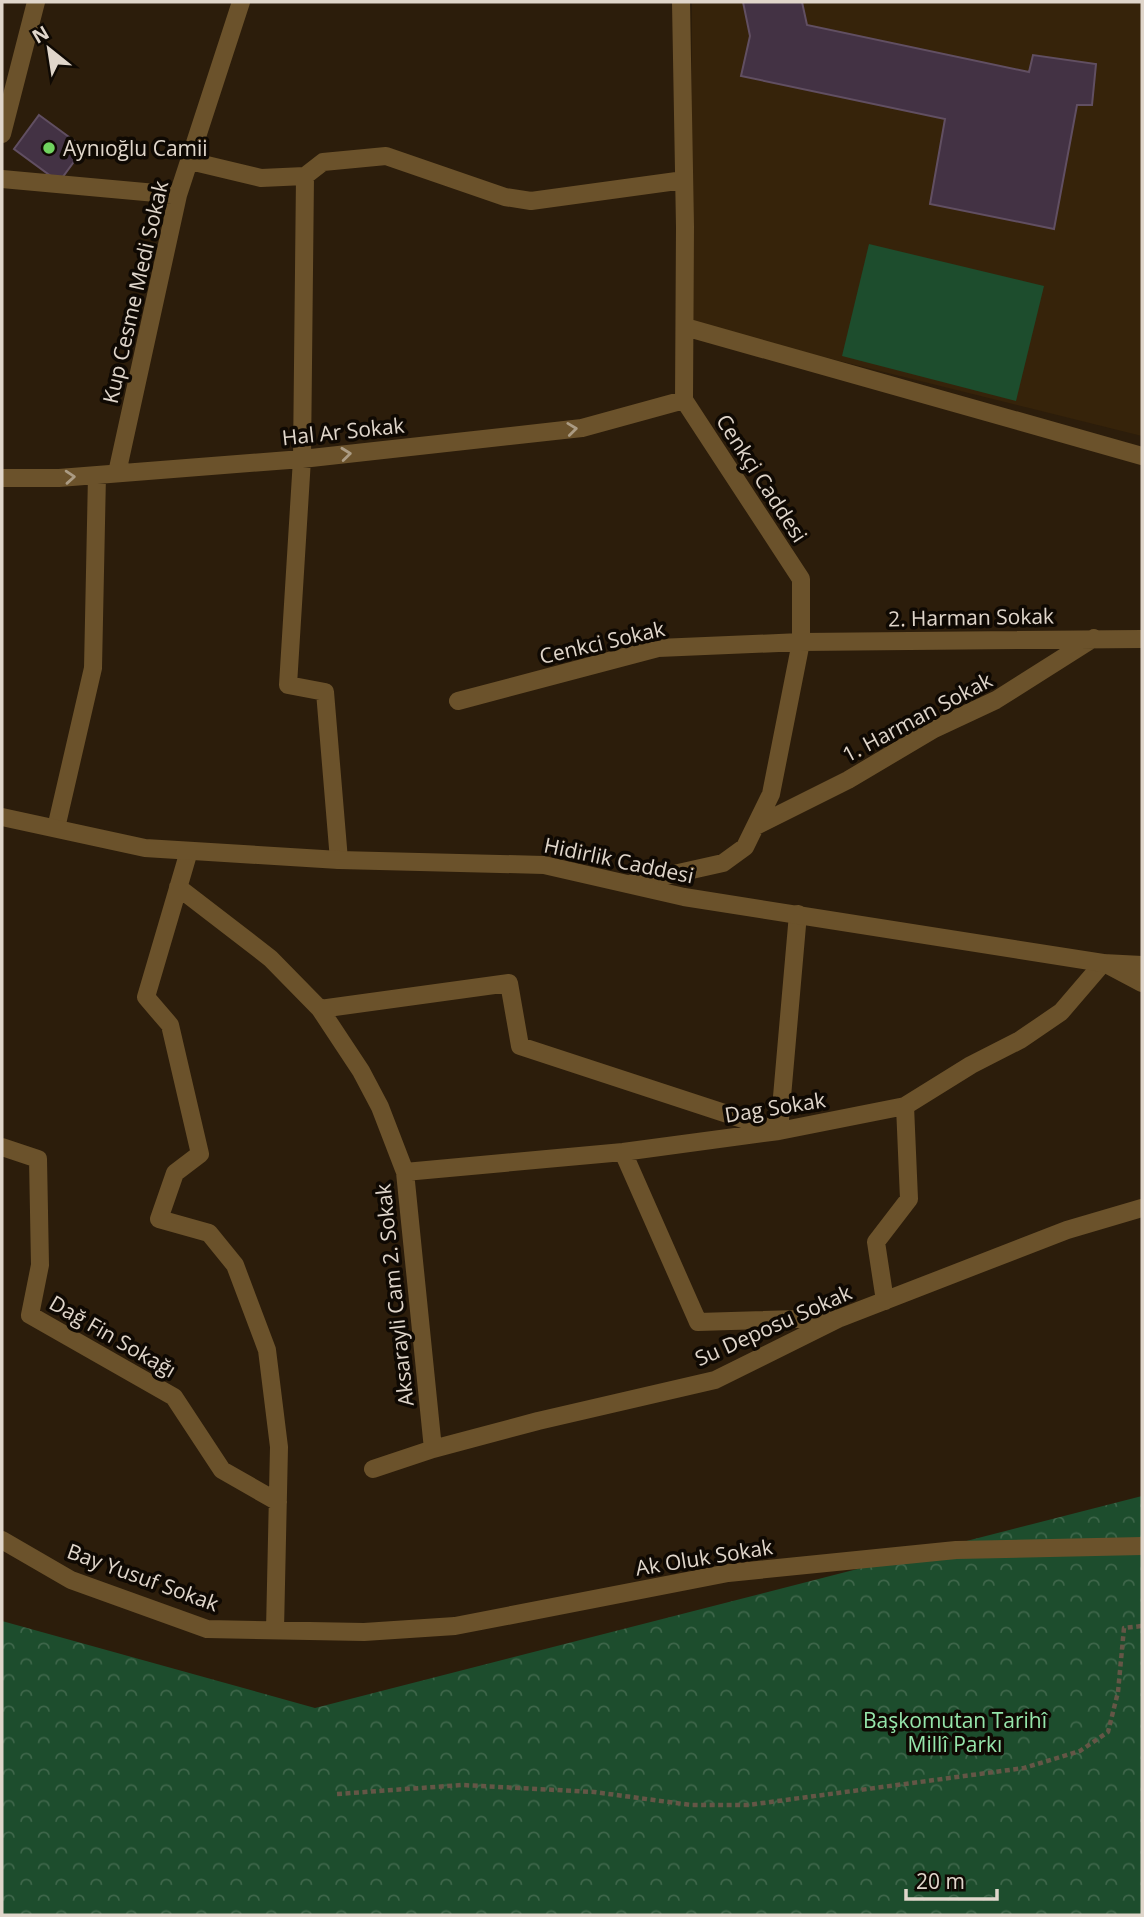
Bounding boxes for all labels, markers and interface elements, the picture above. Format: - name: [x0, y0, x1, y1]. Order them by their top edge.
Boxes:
- north arrow: [14, 14, 84, 84]
- text: N: [27, 19, 54, 49]
- place label: Aynıoğlu Camii: [63, 134, 208, 162]
- marker: Aynıoğlu Camii: [41, 140, 57, 156]
- street label: Kup Cesme Medi Sokak: [96, 178, 174, 406]
- street label: Cenkçi Caddesi: [710, 409, 814, 547]
- street label: Hal Ar Sokak: [280, 411, 406, 451]
- one-way arrow: [566, 422, 577, 437]
- one-way arrow: [340, 447, 351, 462]
- one-way arrow: [65, 470, 76, 485]
- street label: 2. Harman Sokak: [888, 602, 1054, 632]
- street label: Cenkci Sokak: [537, 614, 667, 670]
- street label: 1. Harman Sokak: [837, 666, 997, 768]
- street label: Hidirlik Caddesi: [542, 830, 696, 890]
- street label: Dag Sokak: [723, 1085, 827, 1129]
- street label: Aksarayli Cam 2. Sokak: [368, 1182, 420, 1408]
- street label: Su Deposu Sokak: [690, 1278, 856, 1372]
- street label: Dağ Fin Sokağı: [45, 1288, 181, 1384]
- street label: Ak Oluk Sokak: [633, 1532, 775, 1582]
- street label: Bay Yusuf Sokak: [63, 1537, 223, 1617]
- park label: Başkomutan Tarihî Millî Parkı: [863, 1706, 1049, 1758]
- scale bar: [906, 1857, 997, 1901]
- text: 20 m: [916, 1867, 965, 1895]

